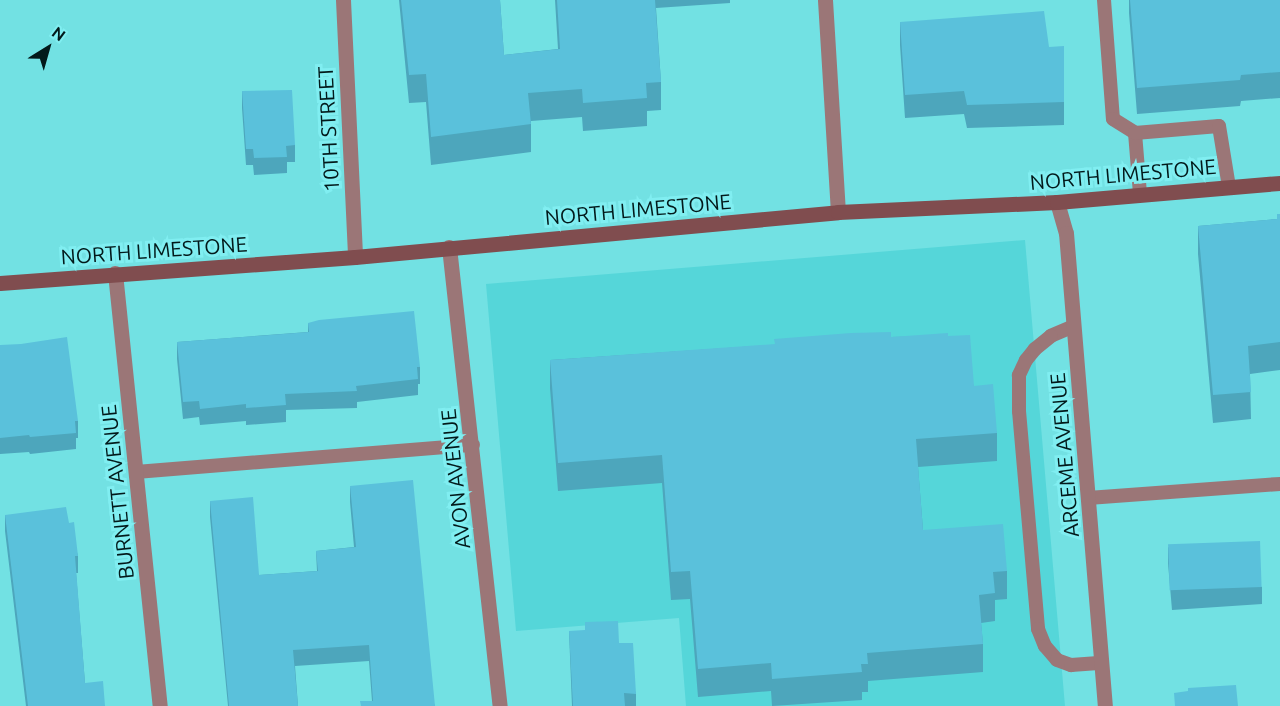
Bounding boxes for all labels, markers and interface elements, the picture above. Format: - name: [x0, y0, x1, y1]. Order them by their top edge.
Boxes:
- north arrow: [18, 18, 78, 78]
- text: N: [49, 23, 69, 44]
- street label: 10TH STREET: [312, 66, 344, 192]
- street label: NORTH LIMESTONE: [1029, 153, 1217, 195]
- street label: NORTH LIMESTONE: [544, 188, 732, 230]
- street label: NORTH LIMESTONE: [60, 231, 248, 269]
- street label: ARCEME AVENUE: [1044, 372, 1084, 538]
- street label: BURNETT AVENUE: [95, 404, 139, 580]
- street label: AVON AVENUE: [435, 408, 475, 550]

